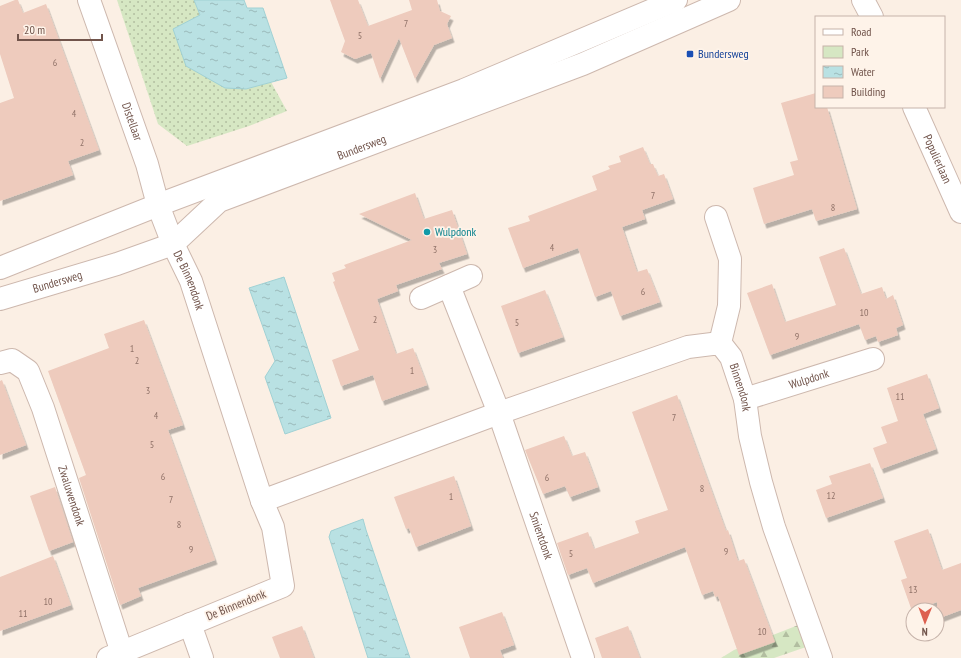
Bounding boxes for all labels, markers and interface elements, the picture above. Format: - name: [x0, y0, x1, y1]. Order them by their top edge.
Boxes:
- scale bar: [18, 16, 102, 42]
- legend: [815, 16, 945, 108]
- house number: 7: [404, 17, 408, 30]
- text: 20 m: [24, 22, 45, 37]
- text: Road: [851, 24, 871, 39]
- house number: 5: [358, 29, 362, 42]
- text: Park: [851, 44, 869, 59]
- place label: Bundersweg: [698, 46, 749, 61]
- marker: Bundersweg: [685, 49, 695, 59]
- house number: 6: [53, 56, 58, 69]
- text: Water: [851, 64, 876, 79]
- text: Building: [851, 84, 886, 99]
- street label: Distellaar: [119, 100, 146, 143]
- house number: 4: [72, 107, 77, 120]
- street label: Bundersweg: [335, 131, 388, 163]
- street label: Populierlaan: [920, 132, 955, 186]
- house number: 2: [80, 136, 84, 149]
- house number: 7: [651, 189, 655, 202]
- house number: 8: [831, 201, 835, 214]
- place label: Wulpdonk: [435, 224, 477, 239]
- marker: Wulpdonk: [422, 227, 432, 237]
- house number: 4: [550, 241, 555, 254]
- house number: 3: [433, 243, 437, 256]
- street label: De Binnendonk: [170, 248, 208, 312]
- street label: Bundersweg: [31, 267, 84, 296]
- house number: 6: [641, 285, 646, 298]
- house number: 10: [860, 306, 869, 319]
- house number: 2: [373, 313, 377, 326]
- house number: 5: [515, 316, 519, 329]
- house number: 9: [795, 330, 799, 343]
- house number: 1: [130, 342, 134, 355]
- house number: 2: [135, 354, 139, 367]
- street label: Binnendonk: [727, 361, 755, 413]
- house number: 1: [410, 364, 414, 377]
- street label: Wulpdonk: [787, 365, 831, 392]
- house number: 3: [146, 384, 150, 397]
- house number: 11: [896, 390, 905, 403]
- house number: 4: [154, 409, 159, 422]
- house number: 7: [672, 411, 676, 424]
- house number: 5: [150, 438, 154, 451]
- street label: Zwaluwendonk: [55, 464, 89, 528]
- house number: 6: [161, 470, 166, 483]
- house number: 6: [545, 471, 550, 484]
- house number: 8: [700, 482, 704, 495]
- house number: 12: [827, 489, 836, 502]
- house number: 1: [449, 490, 453, 503]
- house number: 7: [169, 493, 173, 506]
- street label: Smientdonk: [526, 510, 557, 561]
- house number: 8: [177, 518, 181, 531]
- house number: 9: [189, 543, 193, 556]
- house number: 9: [724, 545, 728, 558]
- house number: 5: [569, 547, 573, 560]
- house number: 13: [909, 583, 918, 596]
- street label: De Binnendonk: [204, 586, 268, 623]
- house number: 10: [44, 595, 53, 608]
- north arrow: [905, 602, 945, 642]
- house number: 11: [19, 607, 28, 620]
- house number: 10: [758, 625, 767, 638]
- text: N: [922, 625, 928, 639]

